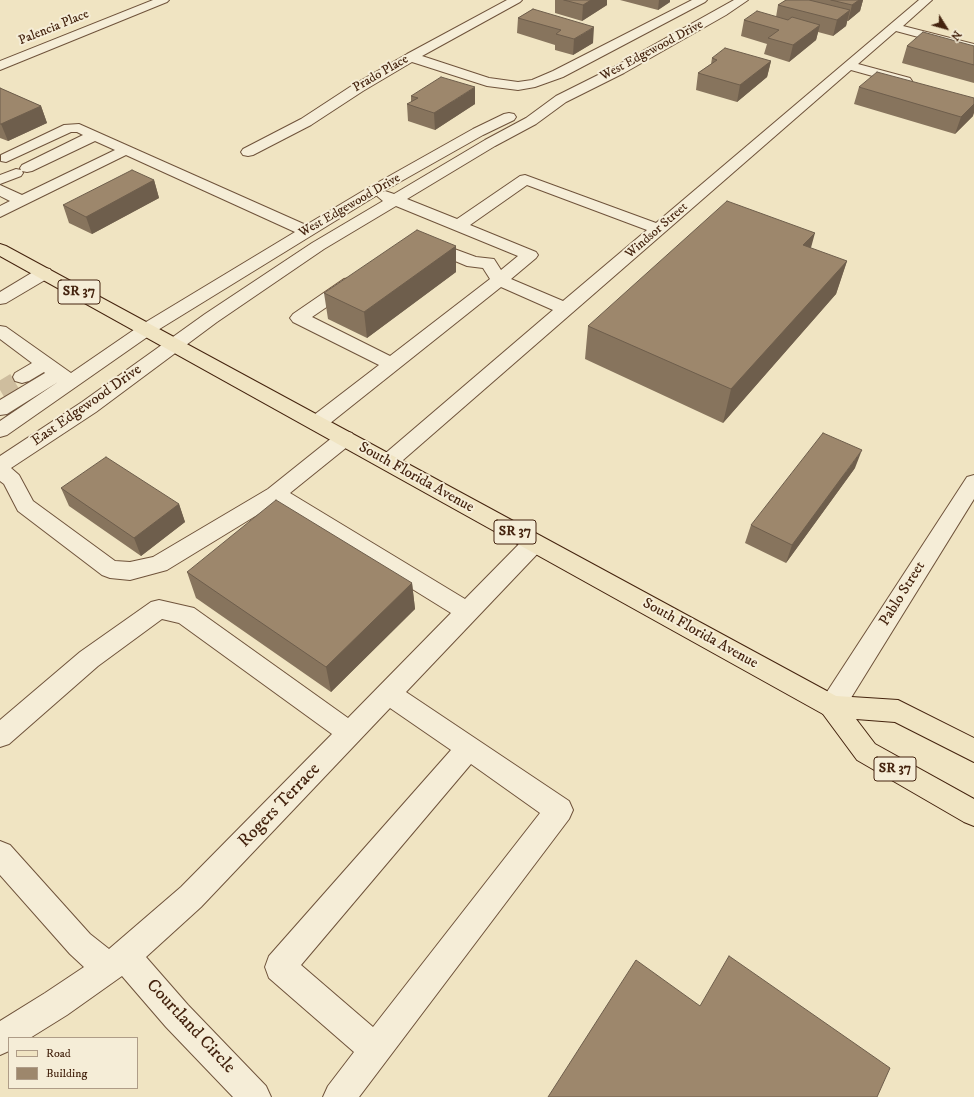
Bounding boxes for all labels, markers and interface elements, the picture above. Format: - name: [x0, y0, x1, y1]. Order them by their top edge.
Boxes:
- street label: Palencia Place: [17, 7, 91, 49]
- north arrow: [926, 8, 966, 48]
- street label: West Edgewood Drive: [598, 17, 706, 85]
- text: N: [947, 27, 964, 43]
- street label: Prado Place: [351, 52, 411, 96]
- street label: West Edgewood Drive: [297, 171, 403, 241]
- street label: Windsor Street: [623, 200, 691, 262]
- road number: SR 37: [58, 280, 100, 304]
- street label: East Edgewood Drive: [29, 361, 145, 451]
- street label: South Florida Avenue: [355, 439, 477, 517]
- road number: SR 37: [494, 520, 536, 544]
- street label: Pablo Street: [876, 558, 930, 630]
- street label: South Florida Avenue: [639, 595, 761, 673]
- road number: SR 37: [874, 757, 916, 781]
- street label: Rogers Terrace: [234, 759, 326, 853]
- street label: Courtland Circle: [141, 975, 239, 1079]
- legend: [8, 1037, 138, 1089]
- text: Road: [46, 1046, 71, 1061]
- text: Building: [46, 1066, 87, 1081]

